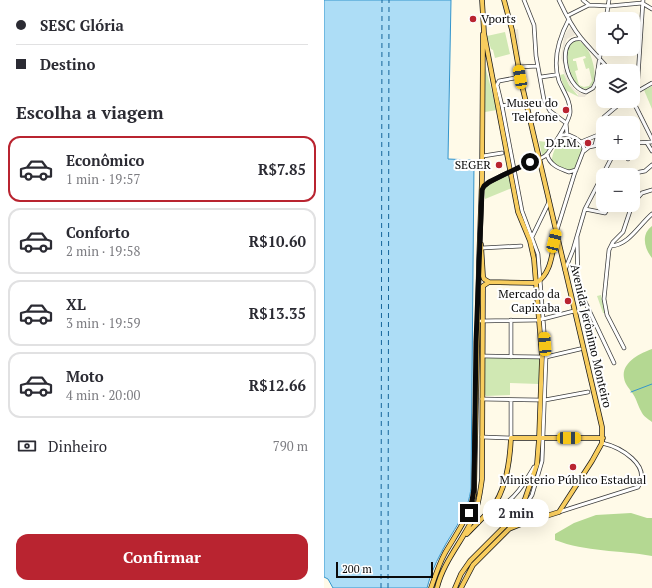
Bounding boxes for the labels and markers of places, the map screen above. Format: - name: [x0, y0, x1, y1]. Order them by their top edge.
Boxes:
- place label: Vports: [481, 11, 516, 26]
- marker: Vports: [468, 14, 478, 24]
- place label: Museu do Telefone: [506, 95, 558, 124]
- marker: Museu do Telefone: [561, 105, 571, 115]
- place label: D.P.M.: [546, 135, 580, 150]
- marker: D.P.M.: [583, 138, 593, 148]
- place label: SEGER: [455, 157, 491, 172]
- marker: SEGER: [494, 160, 504, 170]
- place label: Mercado da Capixaba: [498, 286, 560, 315]
- marker: Mercado da Capixaba: [563, 296, 573, 306]
- marker: Ministerio Público Estadual: [568, 462, 578, 472]
- place label: Ministerio Público Estadual: [500, 472, 647, 487]

